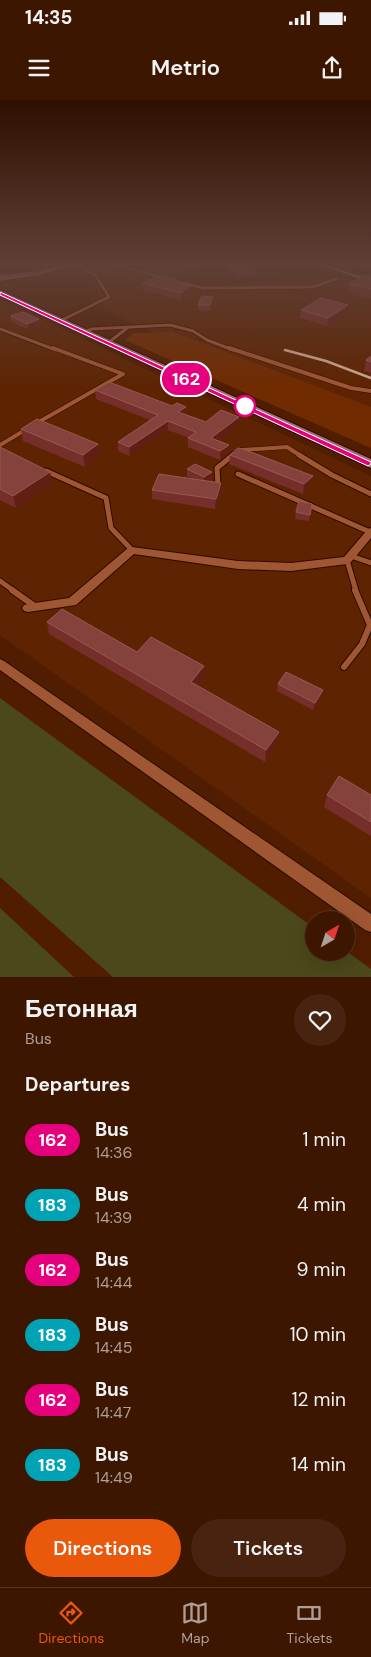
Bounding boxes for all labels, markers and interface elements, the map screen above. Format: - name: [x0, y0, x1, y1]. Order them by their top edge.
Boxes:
- text: 14:35: [25, 5, 72, 30]
- text: Metrio: [151, 53, 220, 82]
- icon: menu: [25, 54, 53, 82]
- icon: share: [318, 54, 346, 82]
- line badge: 162: [157, 363, 215, 395]
- text: 162: [172, 367, 200, 391]
- unlabelled marker: [234, 395, 256, 417]
- north arrow: [305, 911, 355, 961]
- map controls: [305, 911, 355, 961]
- text: Бетонная: [25, 993, 138, 1024]
- button: heart: [294, 994, 346, 1046]
- text: Bus: [25, 1028, 52, 1049]
- text: Departures: [25, 1072, 130, 1097]
- text: Bus: [95, 1117, 129, 1142]
- text: 1 min: [303, 1127, 346, 1152]
- text: 162: [38, 1128, 67, 1152]
- text: 14:36: [95, 1142, 132, 1163]
- text: Bus: [95, 1182, 129, 1207]
- text: 4 min: [297, 1192, 346, 1217]
- text: 183: [38, 1193, 67, 1217]
- text: 14:39: [95, 1207, 132, 1228]
- text: Bus: [95, 1247, 129, 1272]
- text: 9 min: [297, 1257, 346, 1282]
- text: 162: [38, 1258, 67, 1282]
- text: 14:44: [95, 1272, 132, 1293]
- text: Bus: [95, 1312, 129, 1337]
- text: 10 min: [290, 1322, 346, 1347]
- text: 183: [38, 1323, 67, 1347]
- text: 14:45: [95, 1337, 132, 1358]
- text: Bus: [95, 1377, 129, 1402]
- text: 12 min: [292, 1387, 346, 1412]
- text: 162: [38, 1388, 67, 1412]
- text: 14:47: [95, 1402, 131, 1423]
- text: Bus: [95, 1442, 129, 1467]
- text: 14 min: [291, 1452, 346, 1477]
- text: 183: [38, 1453, 67, 1477]
- text: 14:49: [95, 1467, 133, 1488]
- button: Directions: [25, 1519, 181, 1577]
- button: Tickets: [191, 1519, 346, 1577]
- tab: Directions: [38, 1599, 104, 1647]
- tab: Map: [181, 1599, 210, 1647]
- tab: Tickets: [286, 1599, 332, 1647]

